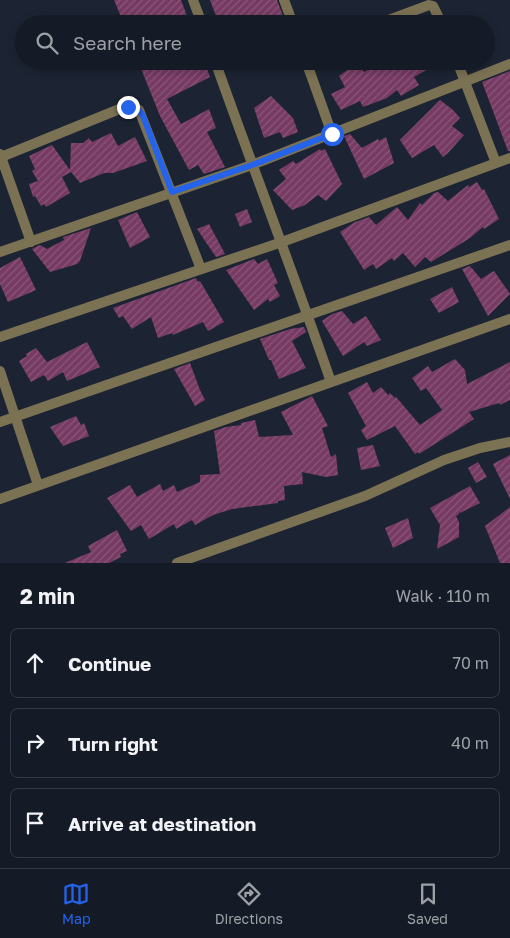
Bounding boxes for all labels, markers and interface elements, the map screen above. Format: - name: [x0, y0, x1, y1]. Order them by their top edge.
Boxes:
- search box: [15, 15, 495, 70]
- icon: search: [33, 29, 61, 57]
- text: Search here: [73, 31, 182, 54]
- route end: [117, 96, 140, 119]
- route start: [321, 123, 344, 146]
- text: 2 min: [20, 583, 75, 609]
- text: Walk · 110 m: [396, 586, 490, 606]
- icon: ahead: [21, 649, 49, 677]
- text: Continue: [68, 652, 151, 675]
- text: 70 m: [452, 653, 489, 673]
- icon: right: [21, 729, 49, 757]
- text: Turn right: [68, 732, 158, 755]
- text: 40 m: [451, 733, 489, 753]
- icon: arrive: [21, 809, 49, 837]
- text: Arrive at destination: [68, 812, 256, 835]
- tab: Map: [62, 880, 91, 927]
- tab: Directions: [215, 880, 283, 927]
- tab: Saved: [407, 880, 448, 927]

